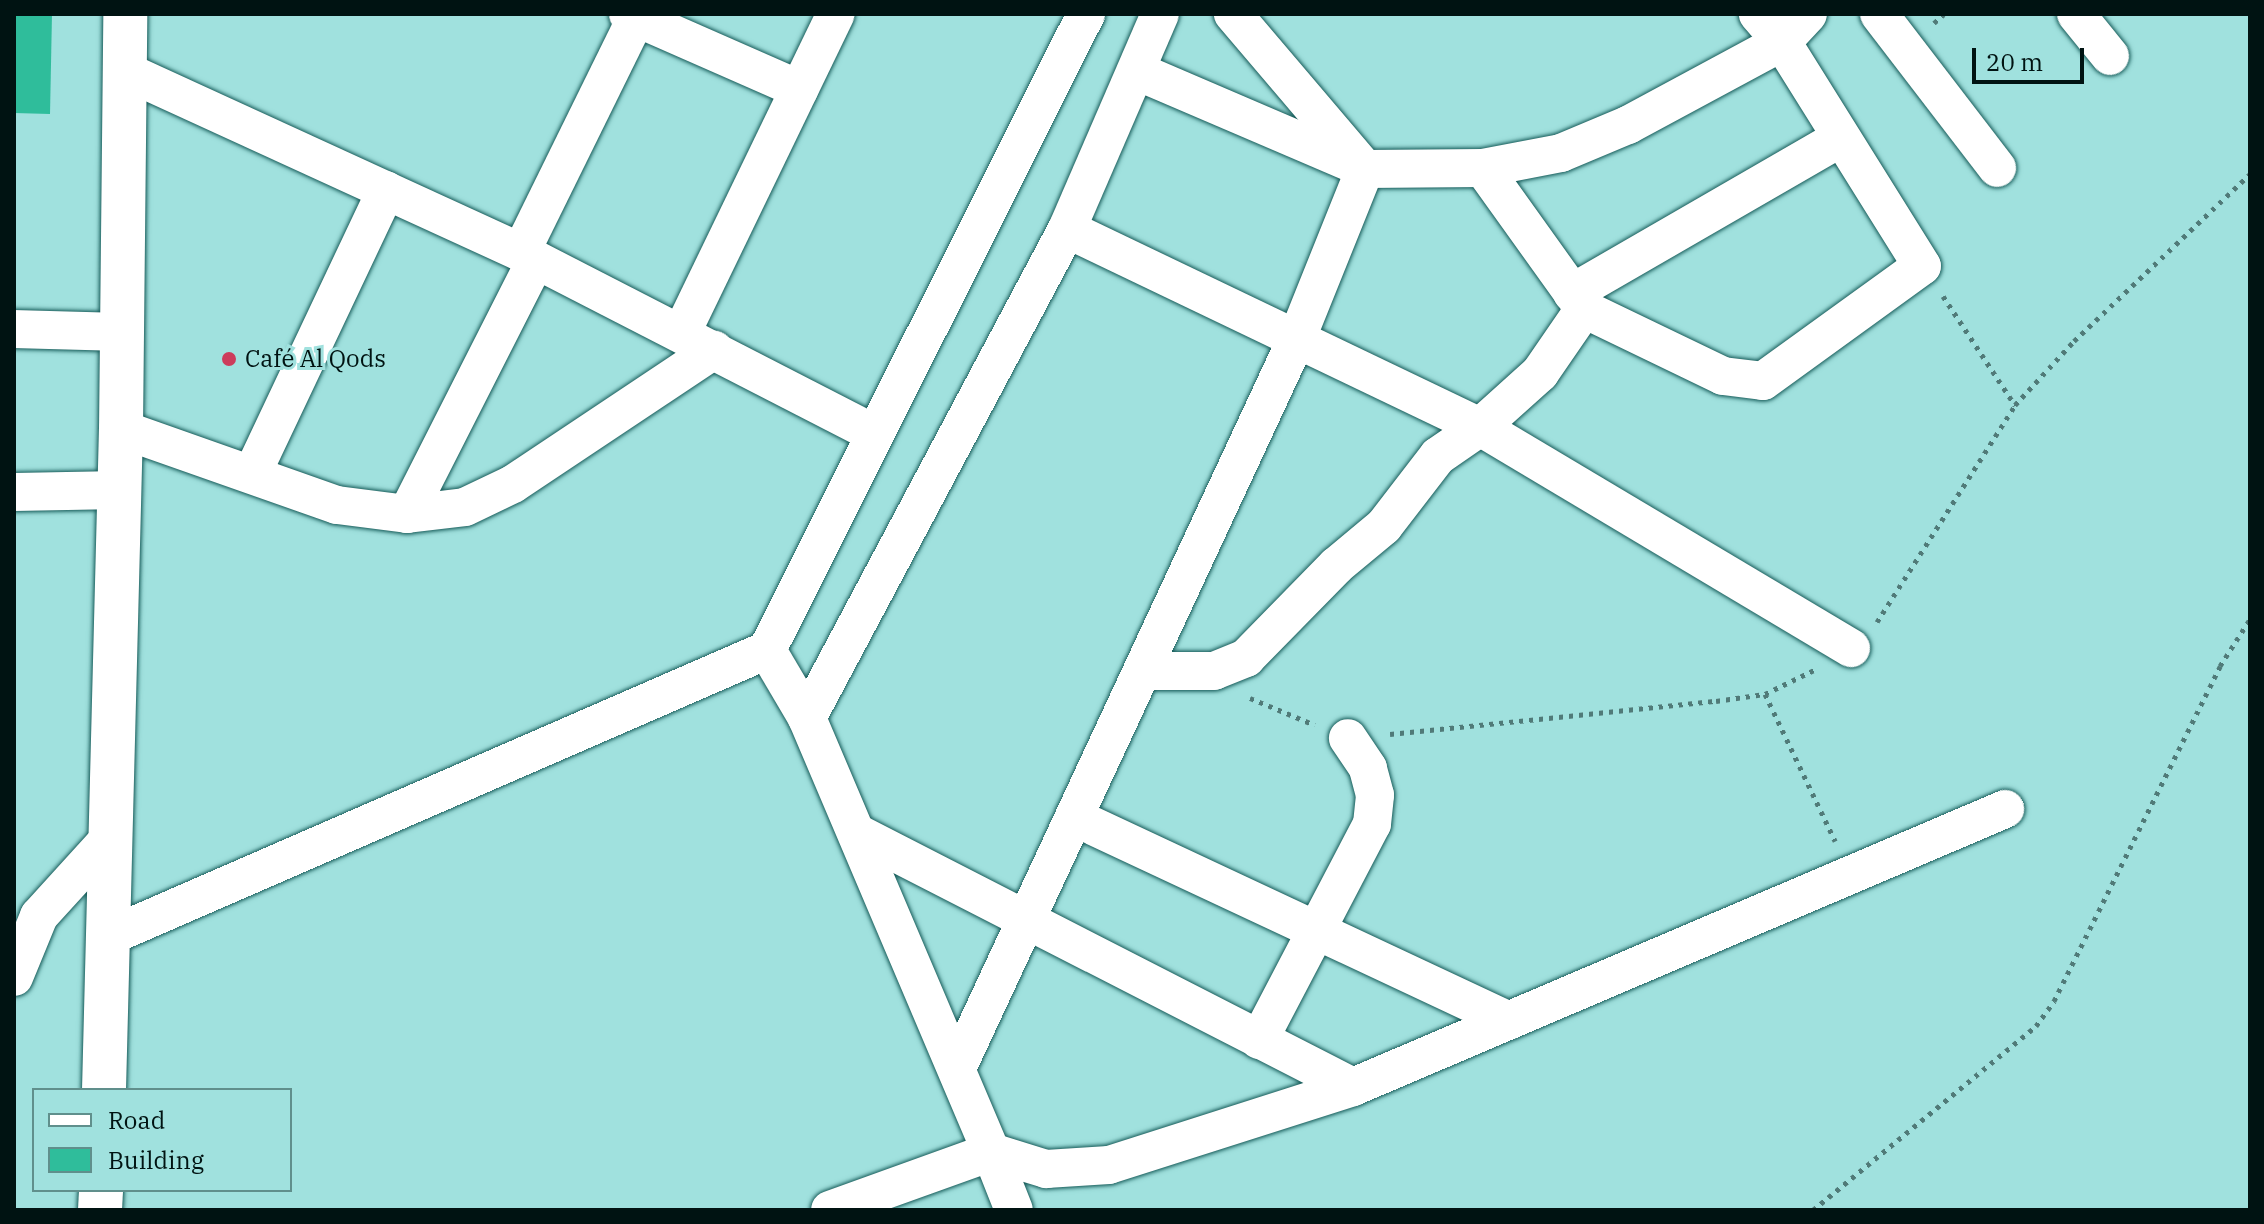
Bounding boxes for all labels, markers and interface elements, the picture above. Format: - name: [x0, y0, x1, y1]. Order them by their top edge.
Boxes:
- scale bar: [1976, 32, 2088, 82]
- text: 20 m: [1986, 46, 2043, 78]
- place label: Café Al Qods: [245, 345, 386, 373]
- marker: Café Al Qods: [220, 350, 238, 368]
- legend: [32, 1088, 292, 1192]
- text: Road: [108, 1104, 165, 1136]
- text: Building: [108, 1144, 204, 1176]

